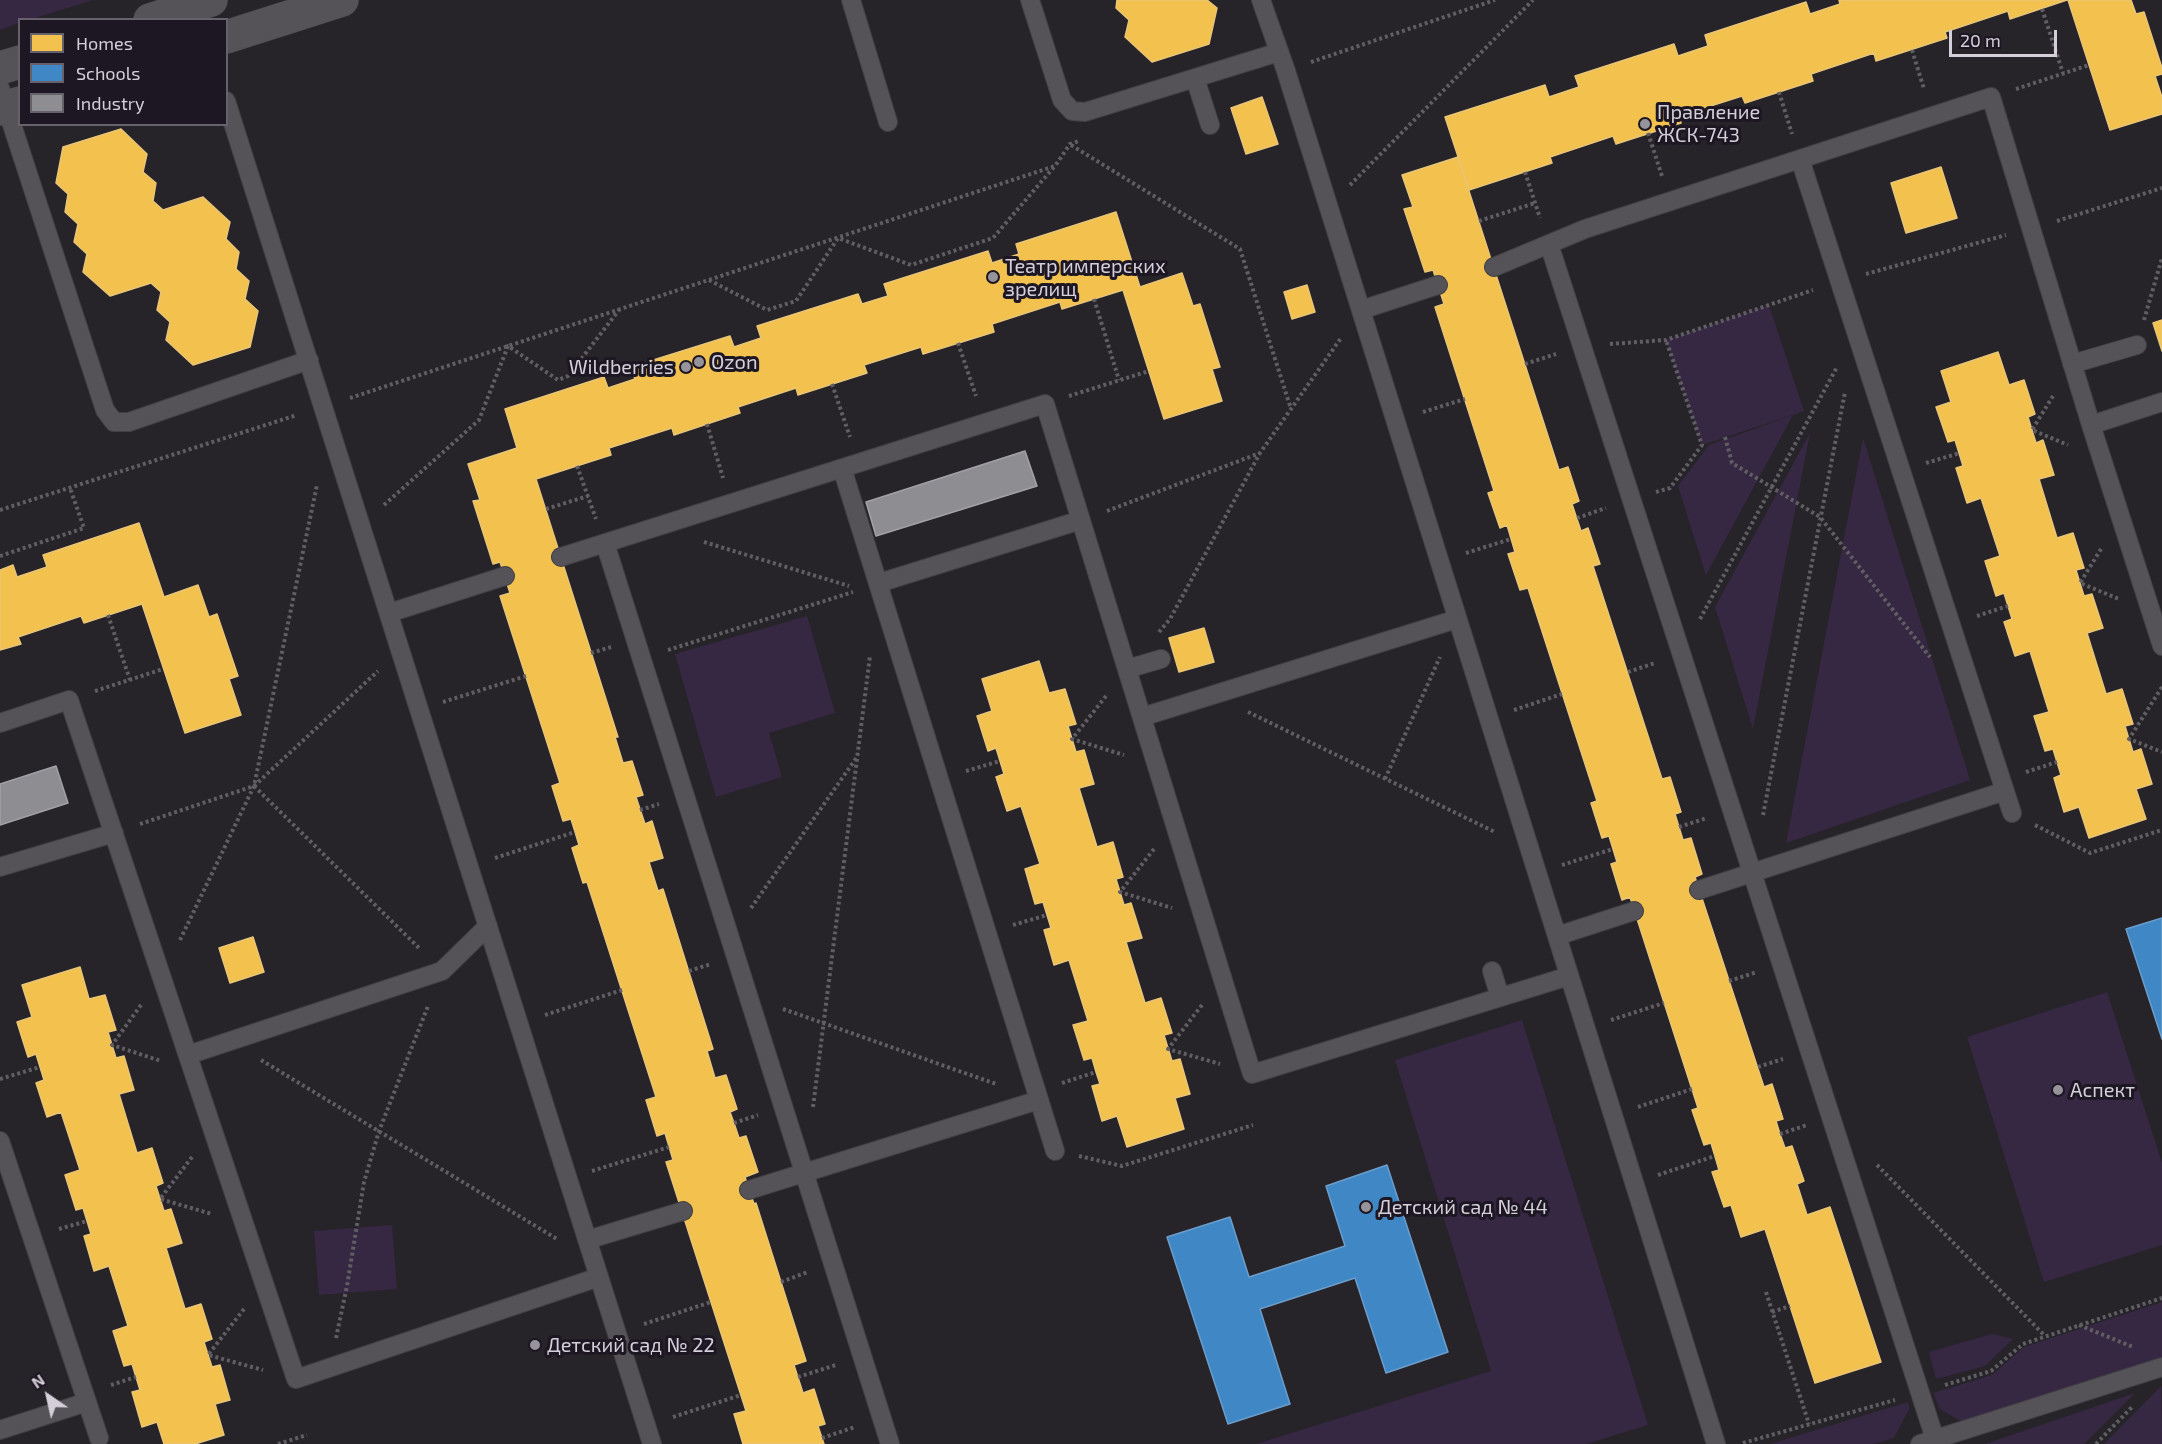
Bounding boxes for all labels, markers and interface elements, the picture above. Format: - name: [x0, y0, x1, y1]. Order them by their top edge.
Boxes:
- legend: [18, 18, 228, 126]
- scale bar: [1952, 18, 2060, 56]
- text: 20 m: [1960, 29, 2001, 51]
- text: Homes: [76, 32, 133, 54]
- text: Schools: [76, 62, 140, 84]
- text: Industry: [76, 92, 145, 114]
- place label: Правление ЖСК-743: [1657, 100, 1760, 147]
- marker: Правление ЖСК-743: [1638, 117, 1652, 131]
- place label: Театр имперских зрелищ: [1005, 254, 1166, 301]
- marker: Театр имперских зрелищ: [986, 270, 1000, 284]
- place label: Ozon: [711, 350, 758, 374]
- place label: Wildberries: [569, 355, 674, 379]
- marker: Ozon: [692, 355, 706, 369]
- marker: Wildberries: [679, 360, 693, 374]
- place label: Аспект: [2070, 1078, 2135, 1102]
- marker: Аспект: [2051, 1083, 2065, 1097]
- place label: Детский сад № 44: [1378, 1195, 1548, 1219]
- marker: Детский сад № 44: [1359, 1200, 1373, 1214]
- place label: Детский сад № 22: [547, 1333, 715, 1357]
- marker: Детский сад № 22: [528, 1338, 542, 1352]
- north arrow: [18, 1366, 78, 1426]
- text: N: [28, 1370, 48, 1392]

